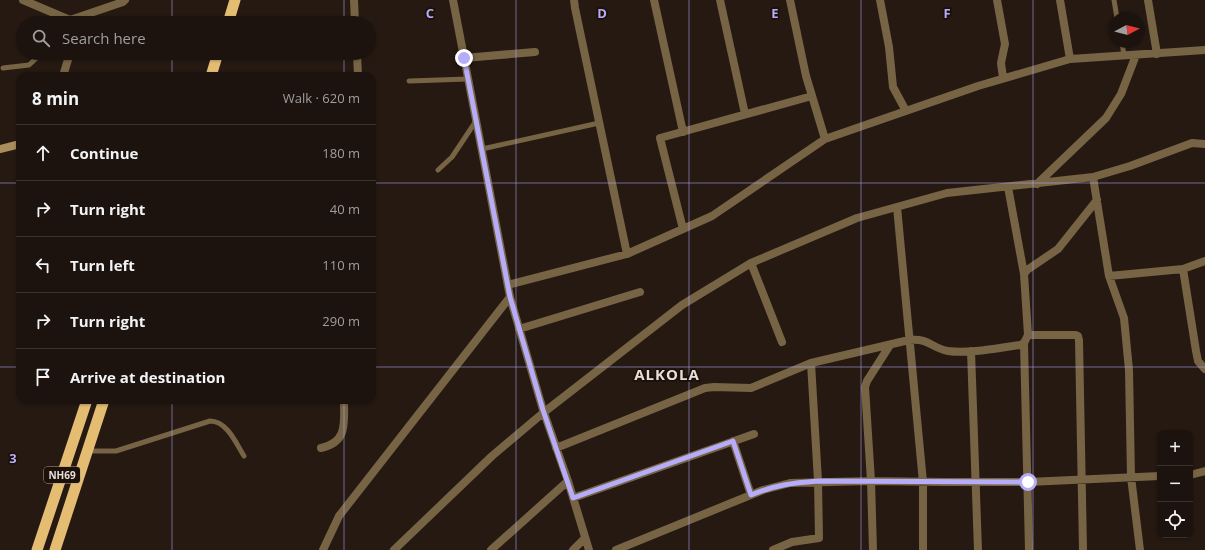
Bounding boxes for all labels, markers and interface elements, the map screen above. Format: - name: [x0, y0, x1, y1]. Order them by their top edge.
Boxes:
- text: C: [426, 4, 434, 22]
- text: D: [597, 4, 607, 22]
- text: E: [771, 4, 779, 22]
- text: F: [943, 4, 951, 22]
- north arrow: [1109, 12, 1145, 48]
- search box: [16, 16, 376, 60]
- icon: search: [30, 27, 52, 49]
- text: Search here: [62, 28, 146, 48]
- route end: [455, 49, 473, 67]
- text: 8 min: [32, 87, 79, 110]
- text: Walk · 620 m: [283, 89, 360, 107]
- icon: ahead: [32, 142, 54, 164]
- text: Continue: [70, 143, 138, 163]
- text: 180 m: [322, 144, 360, 162]
- icon: right: [32, 198, 54, 220]
- text: Turn right: [70, 199, 145, 219]
- text: 40 m: [330, 200, 360, 218]
- icon: left: [32, 254, 54, 276]
- text: Turn left: [70, 255, 135, 275]
- text: 110 m: [322, 256, 360, 274]
- icon: right: [32, 310, 54, 332]
- text: Turn right: [70, 311, 145, 331]
- text: 290 m: [322, 312, 360, 330]
- district label: ALKOLA: [634, 364, 700, 384]
- icon: arrive: [32, 366, 54, 388]
- text: Arrive at destination: [70, 367, 225, 387]
- map controls: [1157, 430, 1193, 538]
- button: +: [1157, 430, 1193, 466]
- text: 3: [9, 449, 17, 467]
- button: −: [1157, 466, 1193, 502]
- road number: NH69: [44, 467, 80, 483]
- route start: [1019, 473, 1037, 491]
- button: locate: [1157, 502, 1193, 538]

